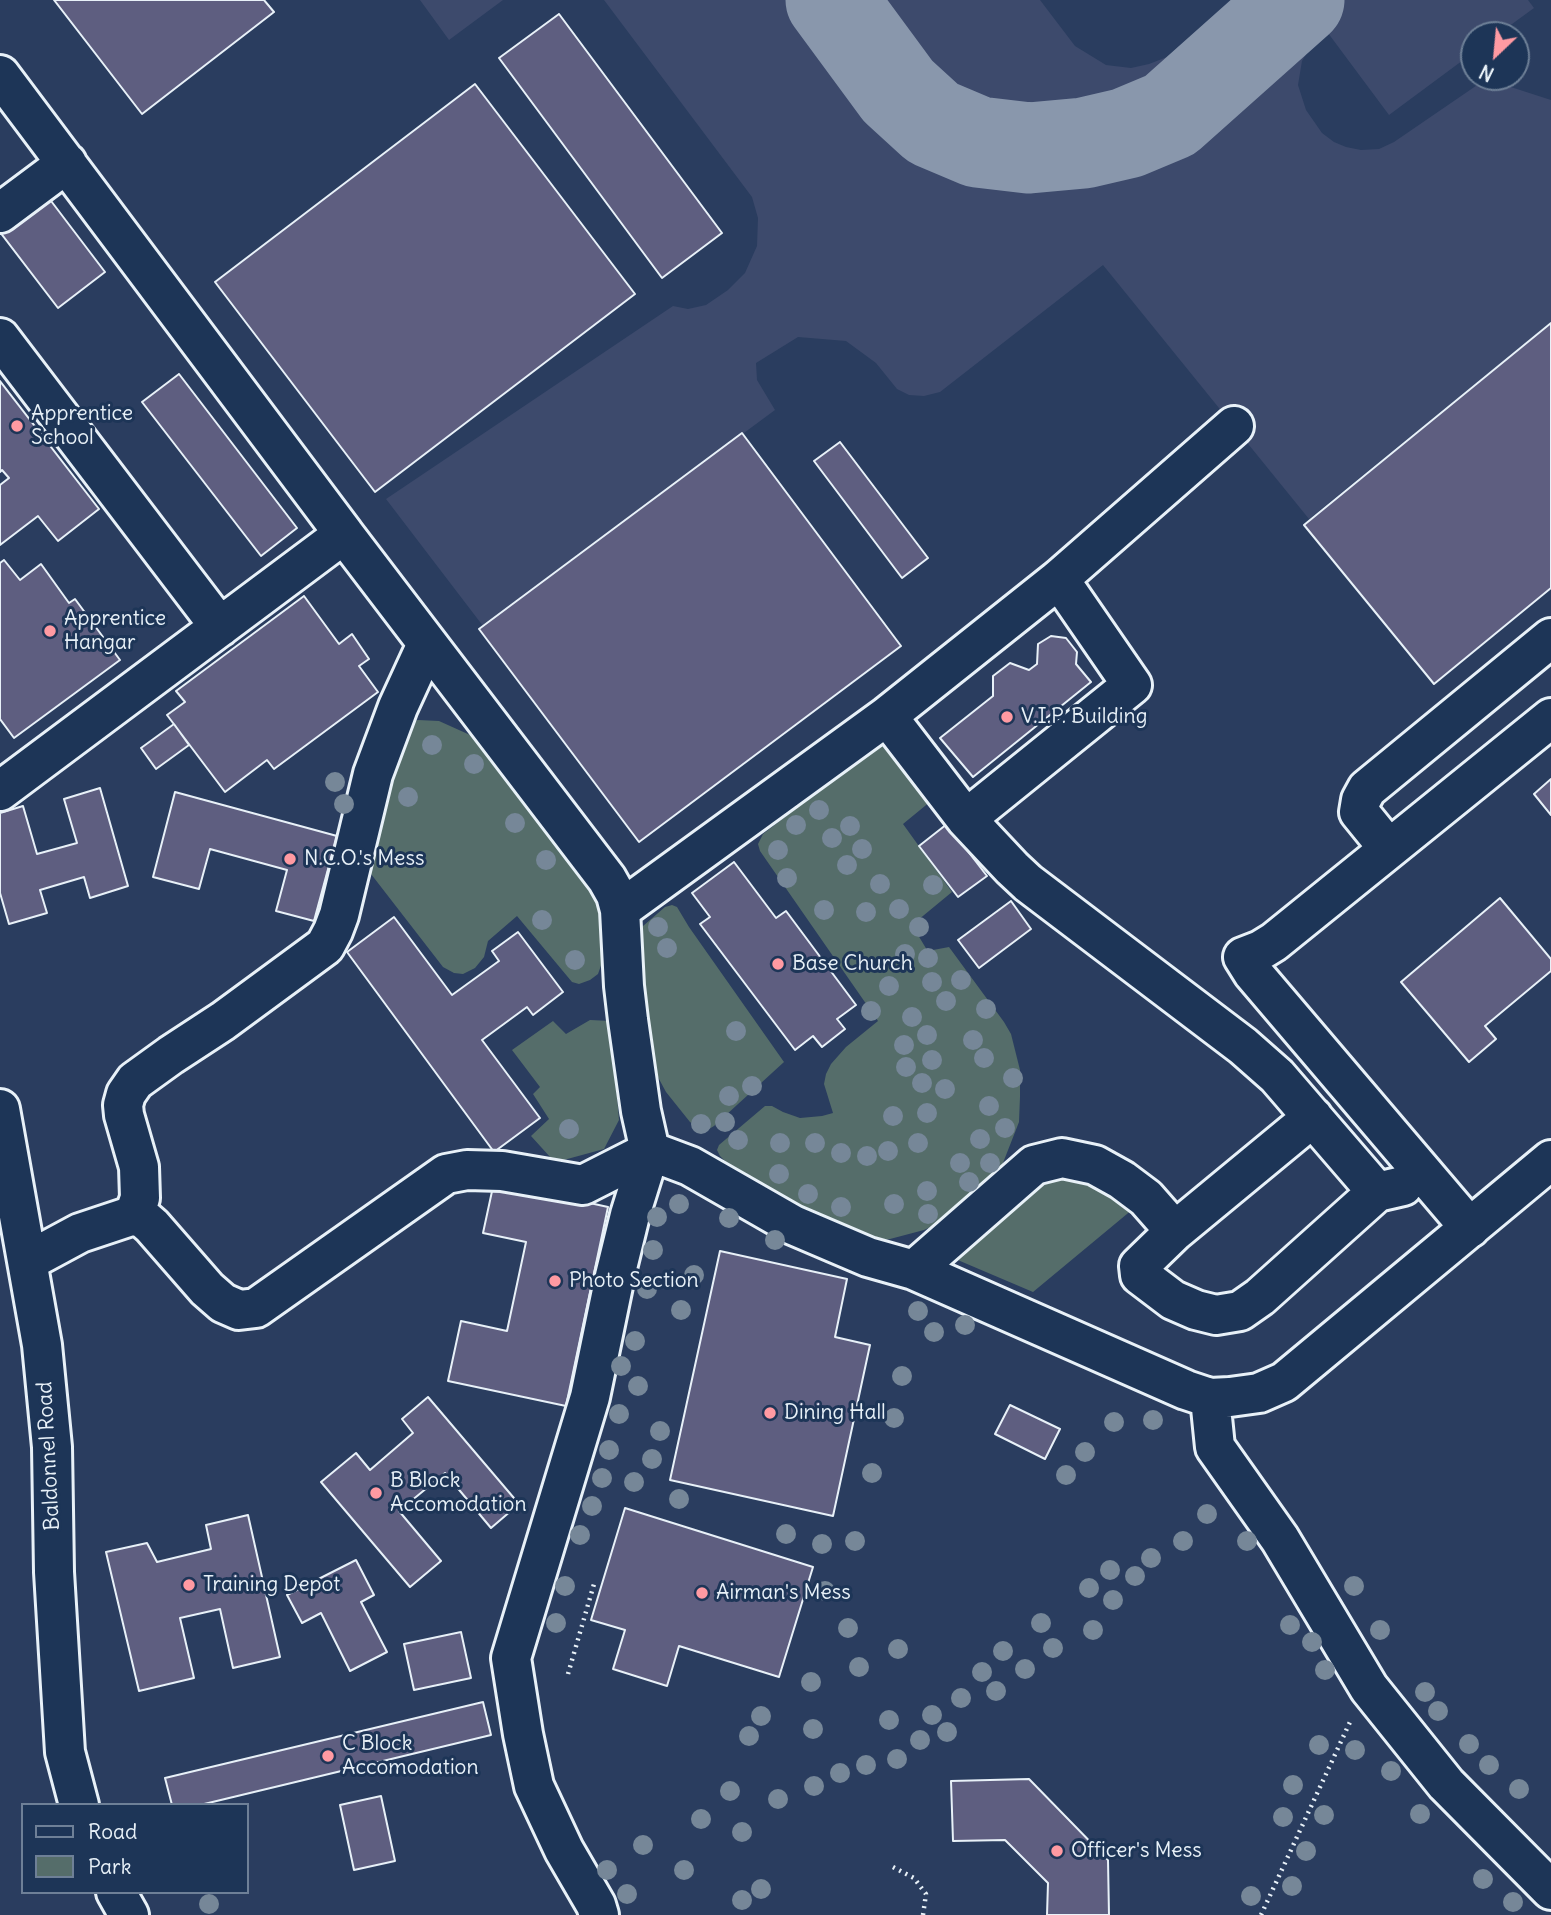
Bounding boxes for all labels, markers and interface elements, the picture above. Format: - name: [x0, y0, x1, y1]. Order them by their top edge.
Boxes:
- north arrow: [1460, 21, 1530, 91]
- text: N: [1476, 59, 1498, 87]
- place label: Apprentice School: [31, 401, 133, 451]
- marker: Apprentice School: [9, 418, 25, 434]
- place label: Apprentice Hangar: [64, 606, 166, 656]
- marker: Apprentice Hangar: [42, 623, 58, 639]
- place label: V.I.P. Building: [1021, 704, 1147, 730]
- marker: V.I.P. Building: [999, 709, 1015, 725]
- place label: N.C.O.'s Mess: [304, 846, 425, 872]
- marker: N.C.O.'s Mess: [282, 851, 298, 867]
- place label: Base Church: [792, 951, 913, 977]
- marker: Base Church: [770, 956, 786, 972]
- place label: Photo Section: [569, 1268, 699, 1294]
- marker: Photo Section: [547, 1273, 563, 1289]
- street label: Baldonnel Road: [33, 1381, 65, 1531]
- place label: Dining Hall: [784, 1400, 886, 1426]
- marker: Dining Hall: [762, 1405, 778, 1421]
- place label: B Block Accomodation: [390, 1468, 527, 1518]
- marker: B Block Accomodation: [368, 1485, 384, 1501]
- place label: Training Depot: [203, 1572, 340, 1598]
- marker: Training Depot: [181, 1577, 197, 1593]
- place label: Airman's Mess: [716, 1580, 851, 1606]
- marker: Airman's Mess: [694, 1585, 710, 1601]
- place label: C Block Accomodation: [342, 1731, 479, 1781]
- marker: C Block Accomodation: [320, 1748, 336, 1764]
- legend: [21, 1803, 248, 1894]
- text: Road: [88, 1818, 137, 1845]
- place label: Officer's Mess: [1071, 1838, 1202, 1864]
- marker: Officer's Mess: [1049, 1843, 1065, 1859]
- text: Park: [88, 1853, 131, 1880]

